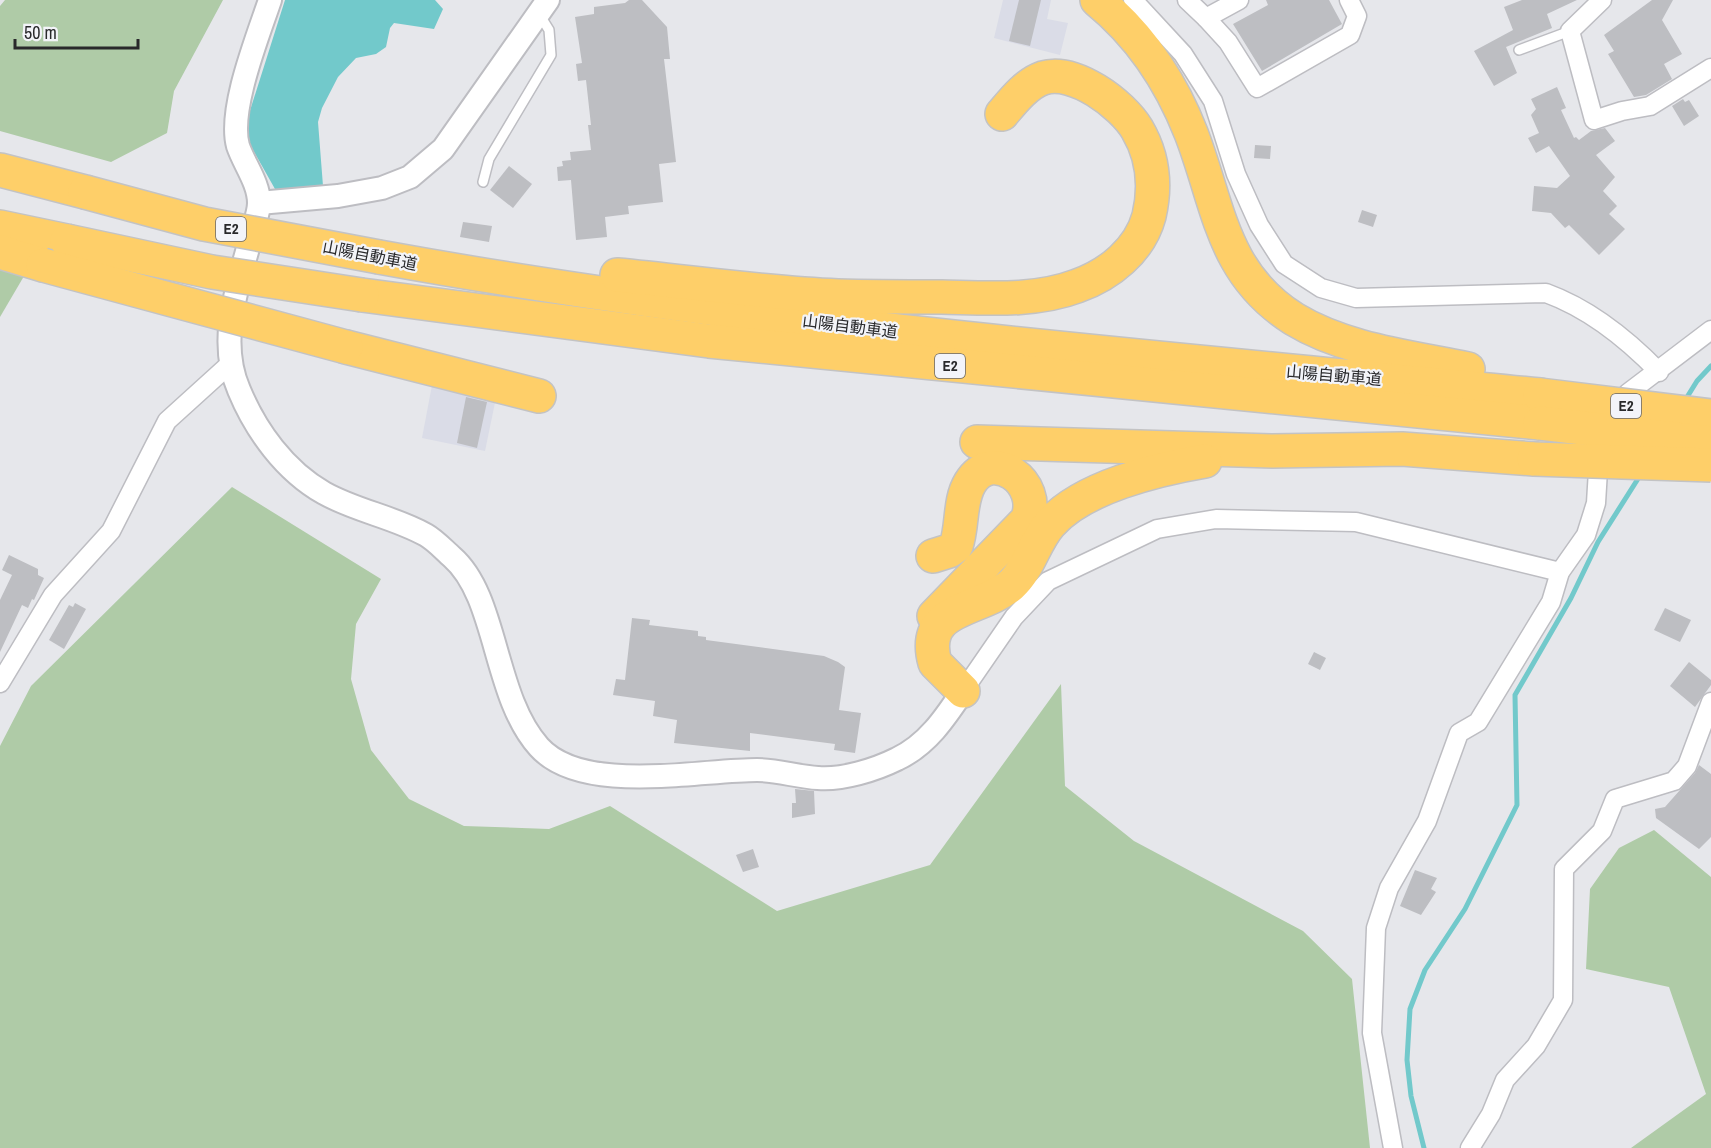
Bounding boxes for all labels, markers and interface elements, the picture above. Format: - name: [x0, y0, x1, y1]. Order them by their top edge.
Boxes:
- scale bar: [15, 12, 138, 50]
- text: 50 m: [24, 20, 57, 45]
- road number: E2: [216, 217, 246, 241]
- street label: 山陽自動車道: [321, 235, 419, 275]
- street label: 山陽自動車道: [801, 309, 899, 343]
- road number: E2: [935, 354, 965, 378]
- street label: 山陽自動車道: [1285, 360, 1383, 390]
- road number: E2: [1611, 394, 1641, 418]

